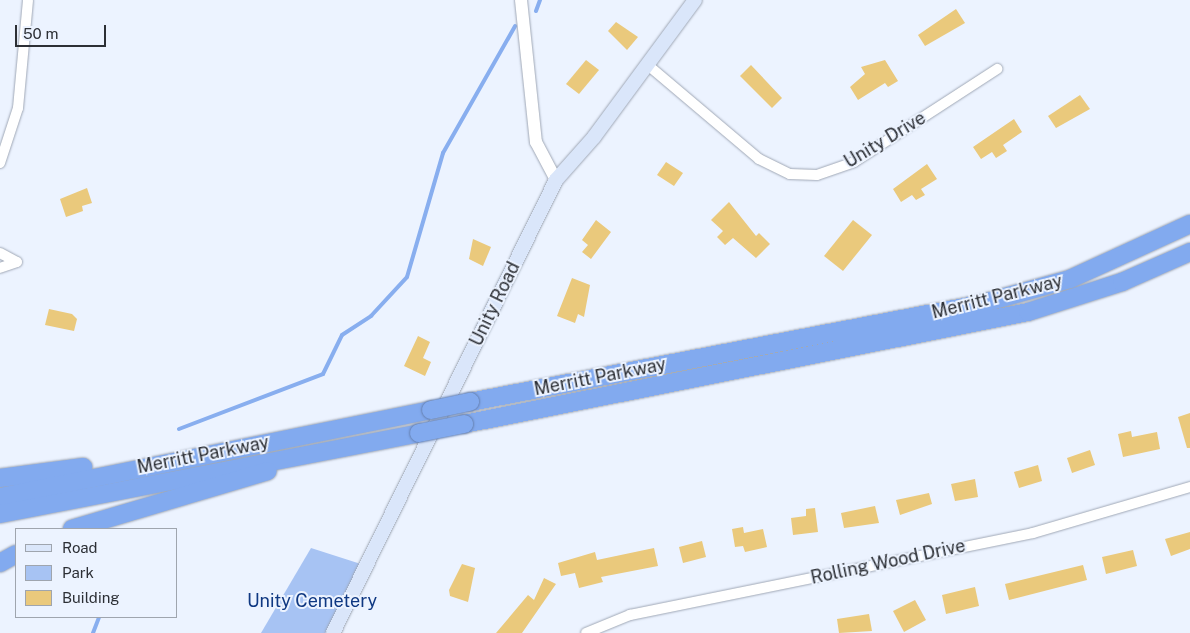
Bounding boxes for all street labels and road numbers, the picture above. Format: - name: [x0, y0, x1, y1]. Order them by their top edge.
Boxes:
- street label: Unity Drive: [840, 107, 930, 173]
- street label: Unity Road: [465, 258, 525, 350]
- street label: Merritt Parkway: [929, 270, 1065, 324]
- street label: Merritt Parkway: [532, 354, 668, 400]
- street label: Merritt Parkway: [135, 432, 271, 478]
- street label: Rolling Wood Drive: [808, 535, 968, 589]

